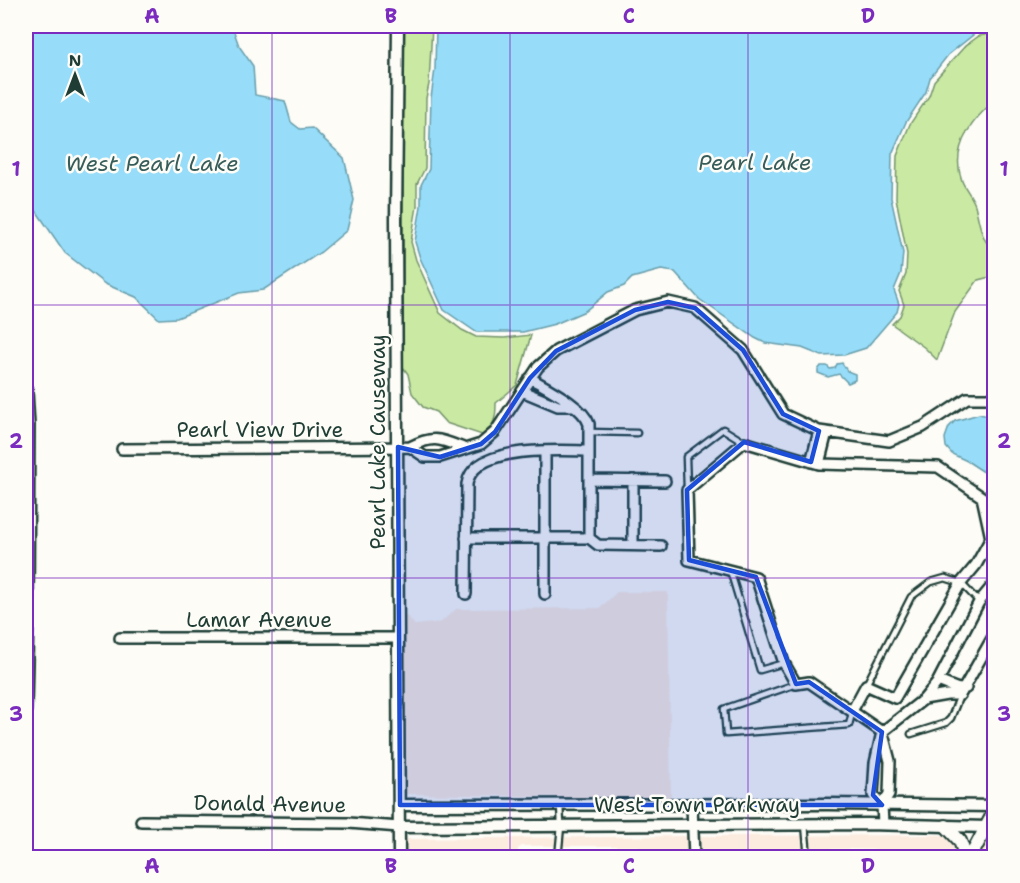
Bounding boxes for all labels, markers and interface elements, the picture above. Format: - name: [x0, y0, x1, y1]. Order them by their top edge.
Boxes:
- text: A: [144, 3, 160, 29]
- text: B: [385, 3, 397, 29]
- text: C: [623, 3, 635, 29]
- text: D: [861, 3, 875, 29]
- north arrow: [45, 45, 105, 105]
- text: N: [69, 50, 81, 71]
- water label: Pearl Lake: [698, 148, 812, 177]
- water label: West Pearl Lake: [65, 149, 239, 178]
- text: 1: [11, 156, 21, 182]
- text: 1: [999, 156, 1009, 182]
- street label: Pearl Lake Causeway: [364, 335, 392, 549]
- street label: Pearl View Drive: [177, 416, 343, 444]
- text: 2: [9, 428, 23, 454]
- text: 2: [997, 428, 1011, 454]
- street label: Lamar Avenue: [186, 606, 332, 634]
- text: 3: [9, 701, 23, 727]
- text: 3: [997, 701, 1011, 727]
- street label: Donald Avenue: [193, 789, 347, 819]
- street label: West Town Parkway: [594, 791, 800, 819]
- text: A: [144, 853, 160, 879]
- text: B: [385, 853, 397, 879]
- text: C: [623, 853, 635, 879]
- text: D: [861, 853, 875, 879]

